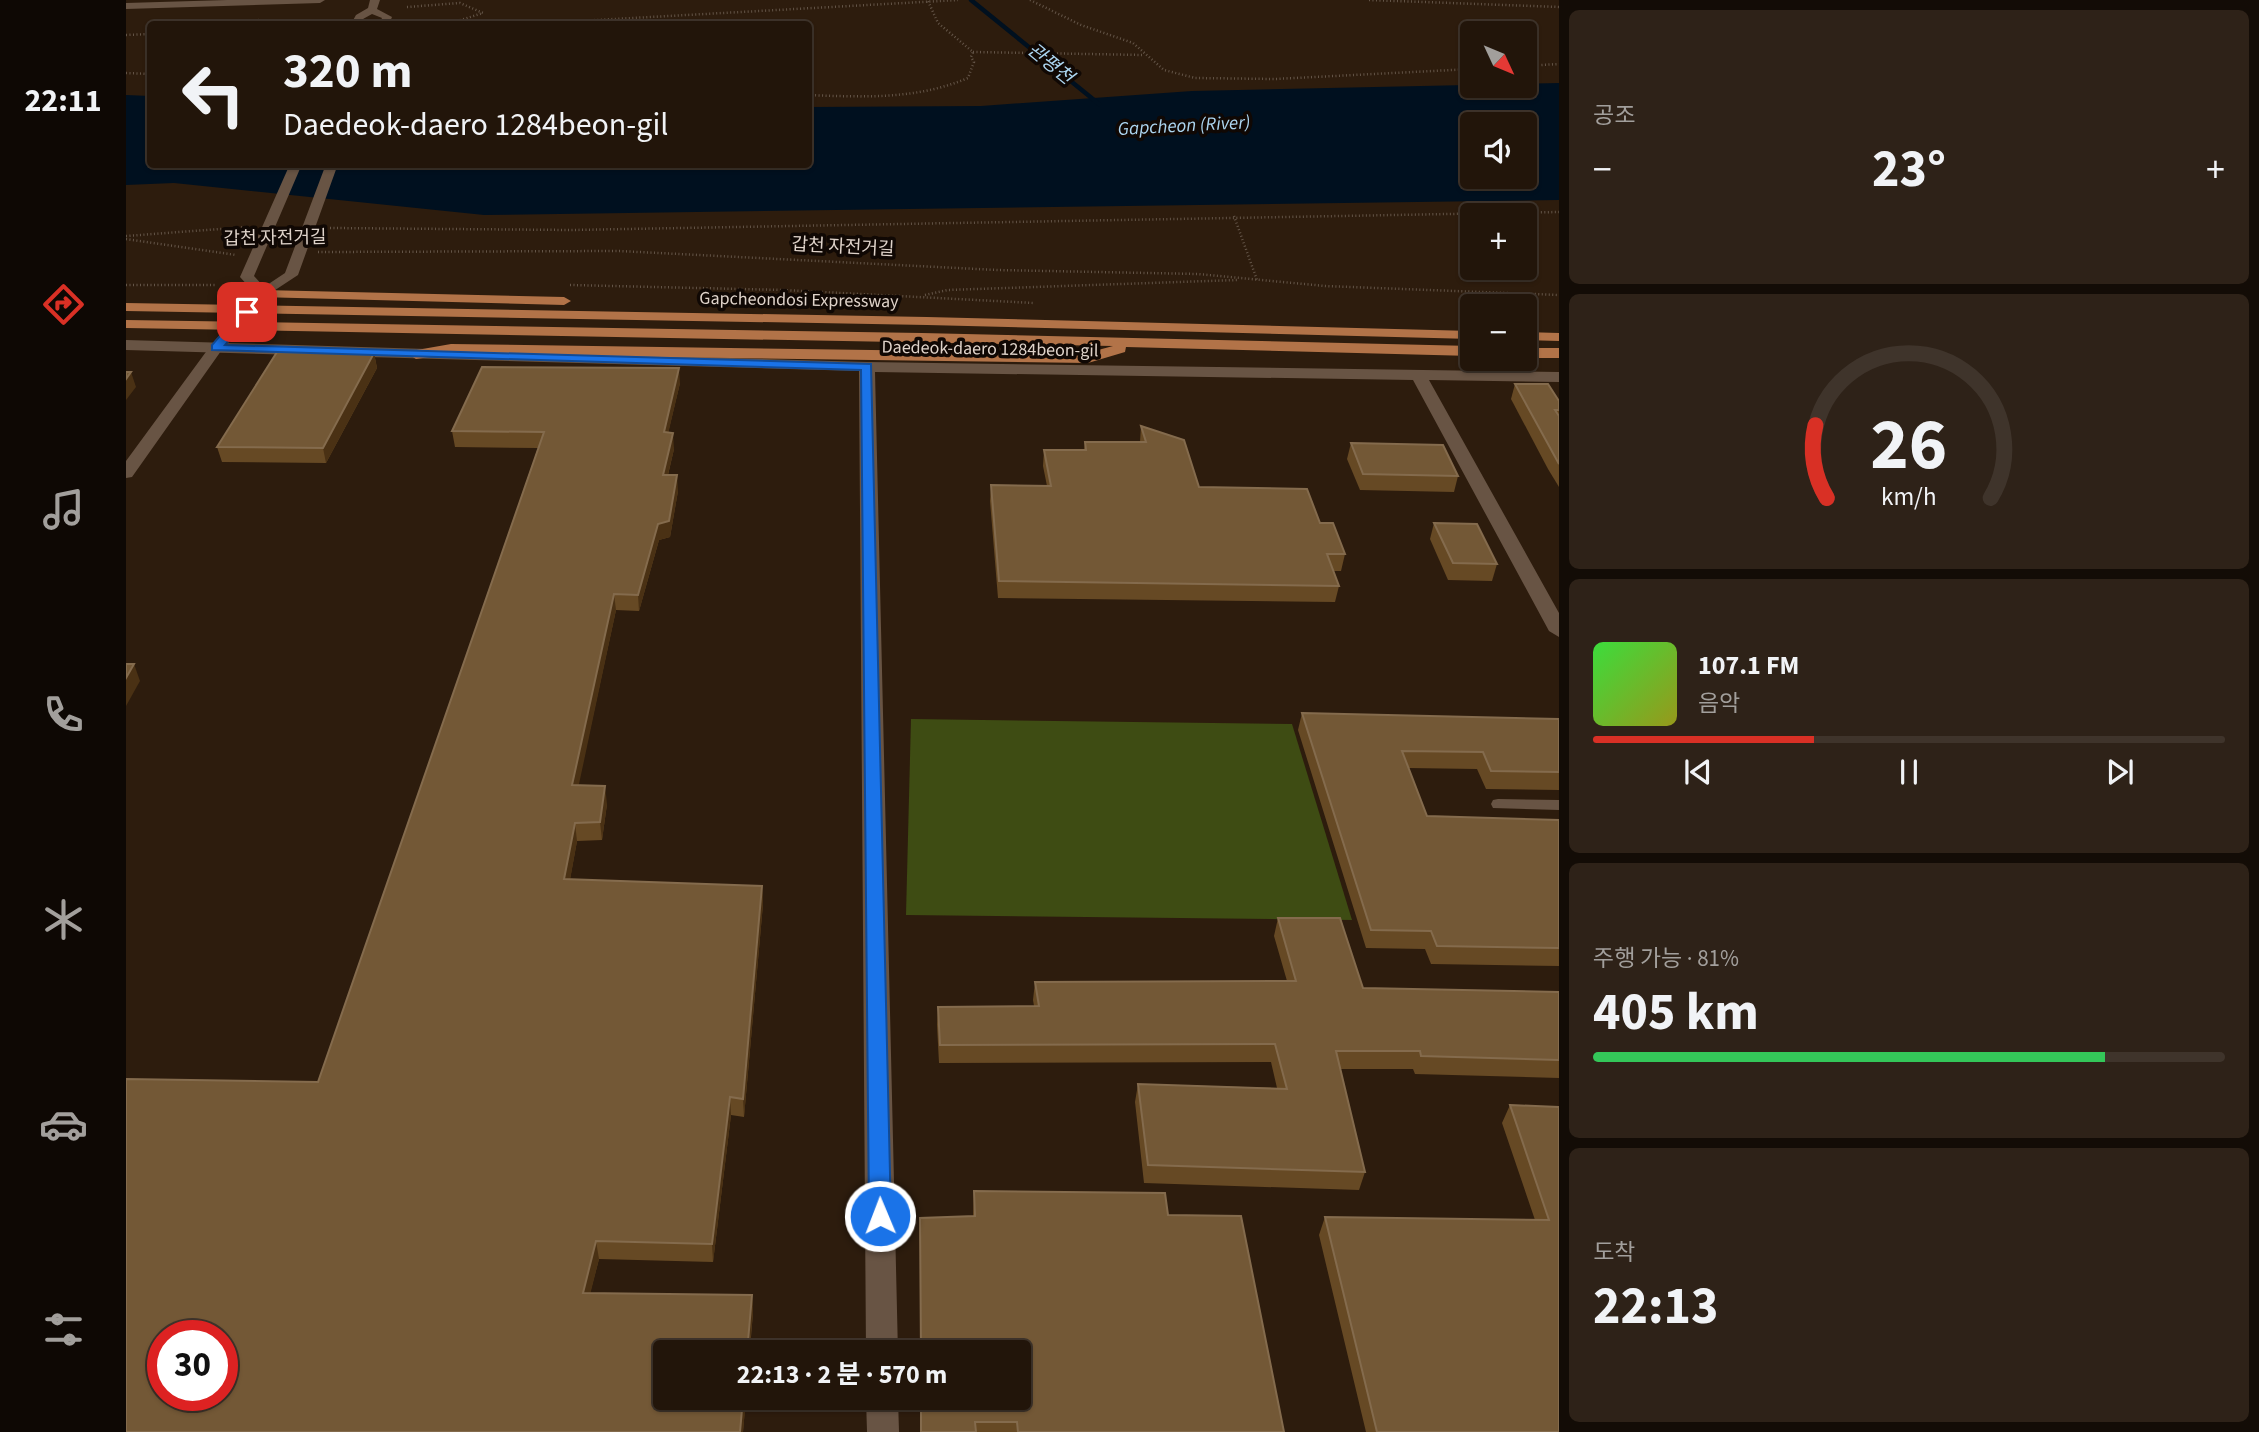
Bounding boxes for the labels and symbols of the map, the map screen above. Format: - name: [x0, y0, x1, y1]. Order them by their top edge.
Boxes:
- north arrow: [1460, 21, 1536, 98]
- water label: 관평천: [1021, 37, 1080, 92]
- water label: Gapcheon (River): [1117, 109, 1251, 143]
- street label: 갑천 자전거길: [223, 225, 327, 251]
- street label: 갑천 자전거길: [791, 232, 895, 262]
- pin: [217, 282, 277, 342]
- street label: Gapcheondosi Expressway: [699, 286, 899, 314]
- street label: Daedeok-daero 1284beon-gil: [881, 335, 1099, 363]
- position arrow: [843, 1179, 917, 1253]
- speed limit sign: 30: [147, 1320, 238, 1411]

